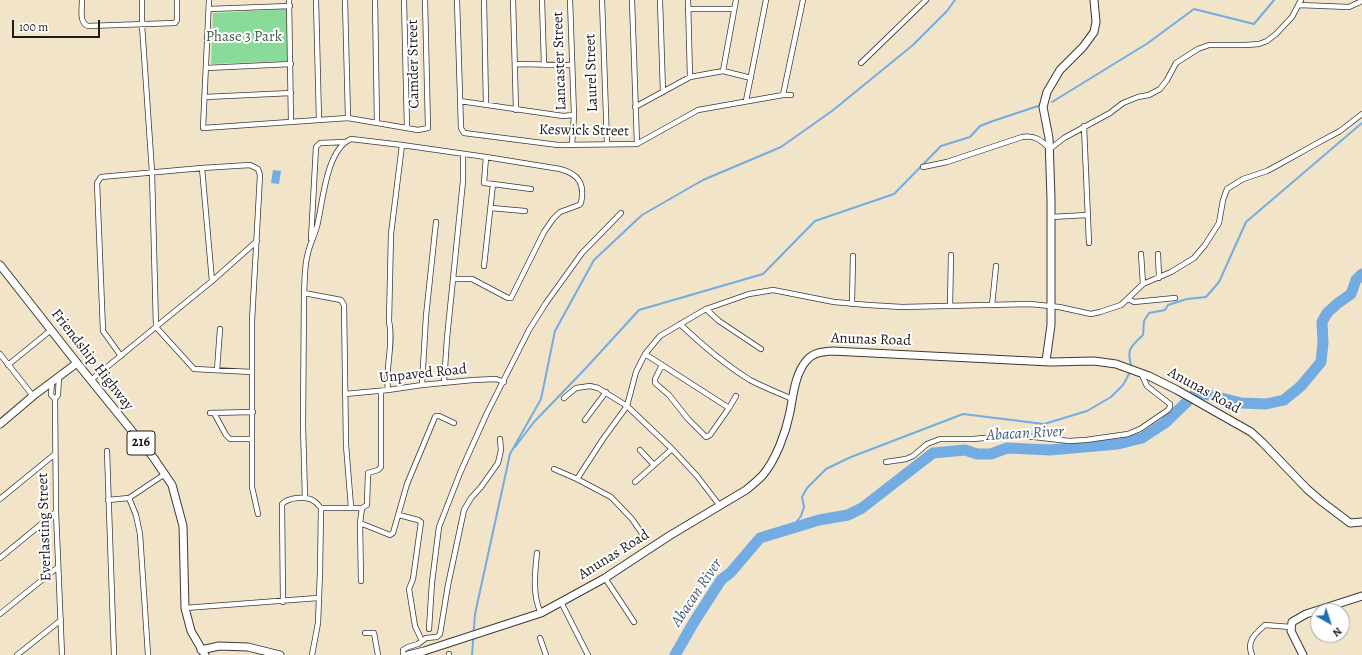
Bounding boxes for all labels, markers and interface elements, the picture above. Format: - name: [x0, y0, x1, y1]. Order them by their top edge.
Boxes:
- street label: Lancaster Street: [549, 11, 571, 111]
- scale bar: [14, 12, 102, 38]
- text: 100 m: [19, 19, 48, 35]
- street label: Camder Street: [404, 19, 424, 109]
- park label: Phase 3 Park: [206, 28, 282, 46]
- street label: Laurel Street: [582, 33, 602, 113]
- street label: Keswick Street: [539, 121, 629, 141]
- street label: Friendship Highway: [47, 306, 137, 414]
- street label: Anunas Road: [831, 330, 911, 350]
- street label: Unpaved Road: [378, 360, 468, 388]
- street label: Anunas Road: [1165, 364, 1243, 418]
- water label: Abacan River: [986, 422, 1064, 446]
- road number: 216: [127, 431, 155, 455]
- street label: Everlasting Street: [34, 472, 56, 582]
- street label: Anunas Road: [575, 526, 653, 584]
- water label: Abacan River: [667, 555, 727, 631]
- north arrow: [1310, 603, 1350, 643]
- text: N: [1329, 624, 1345, 640]

